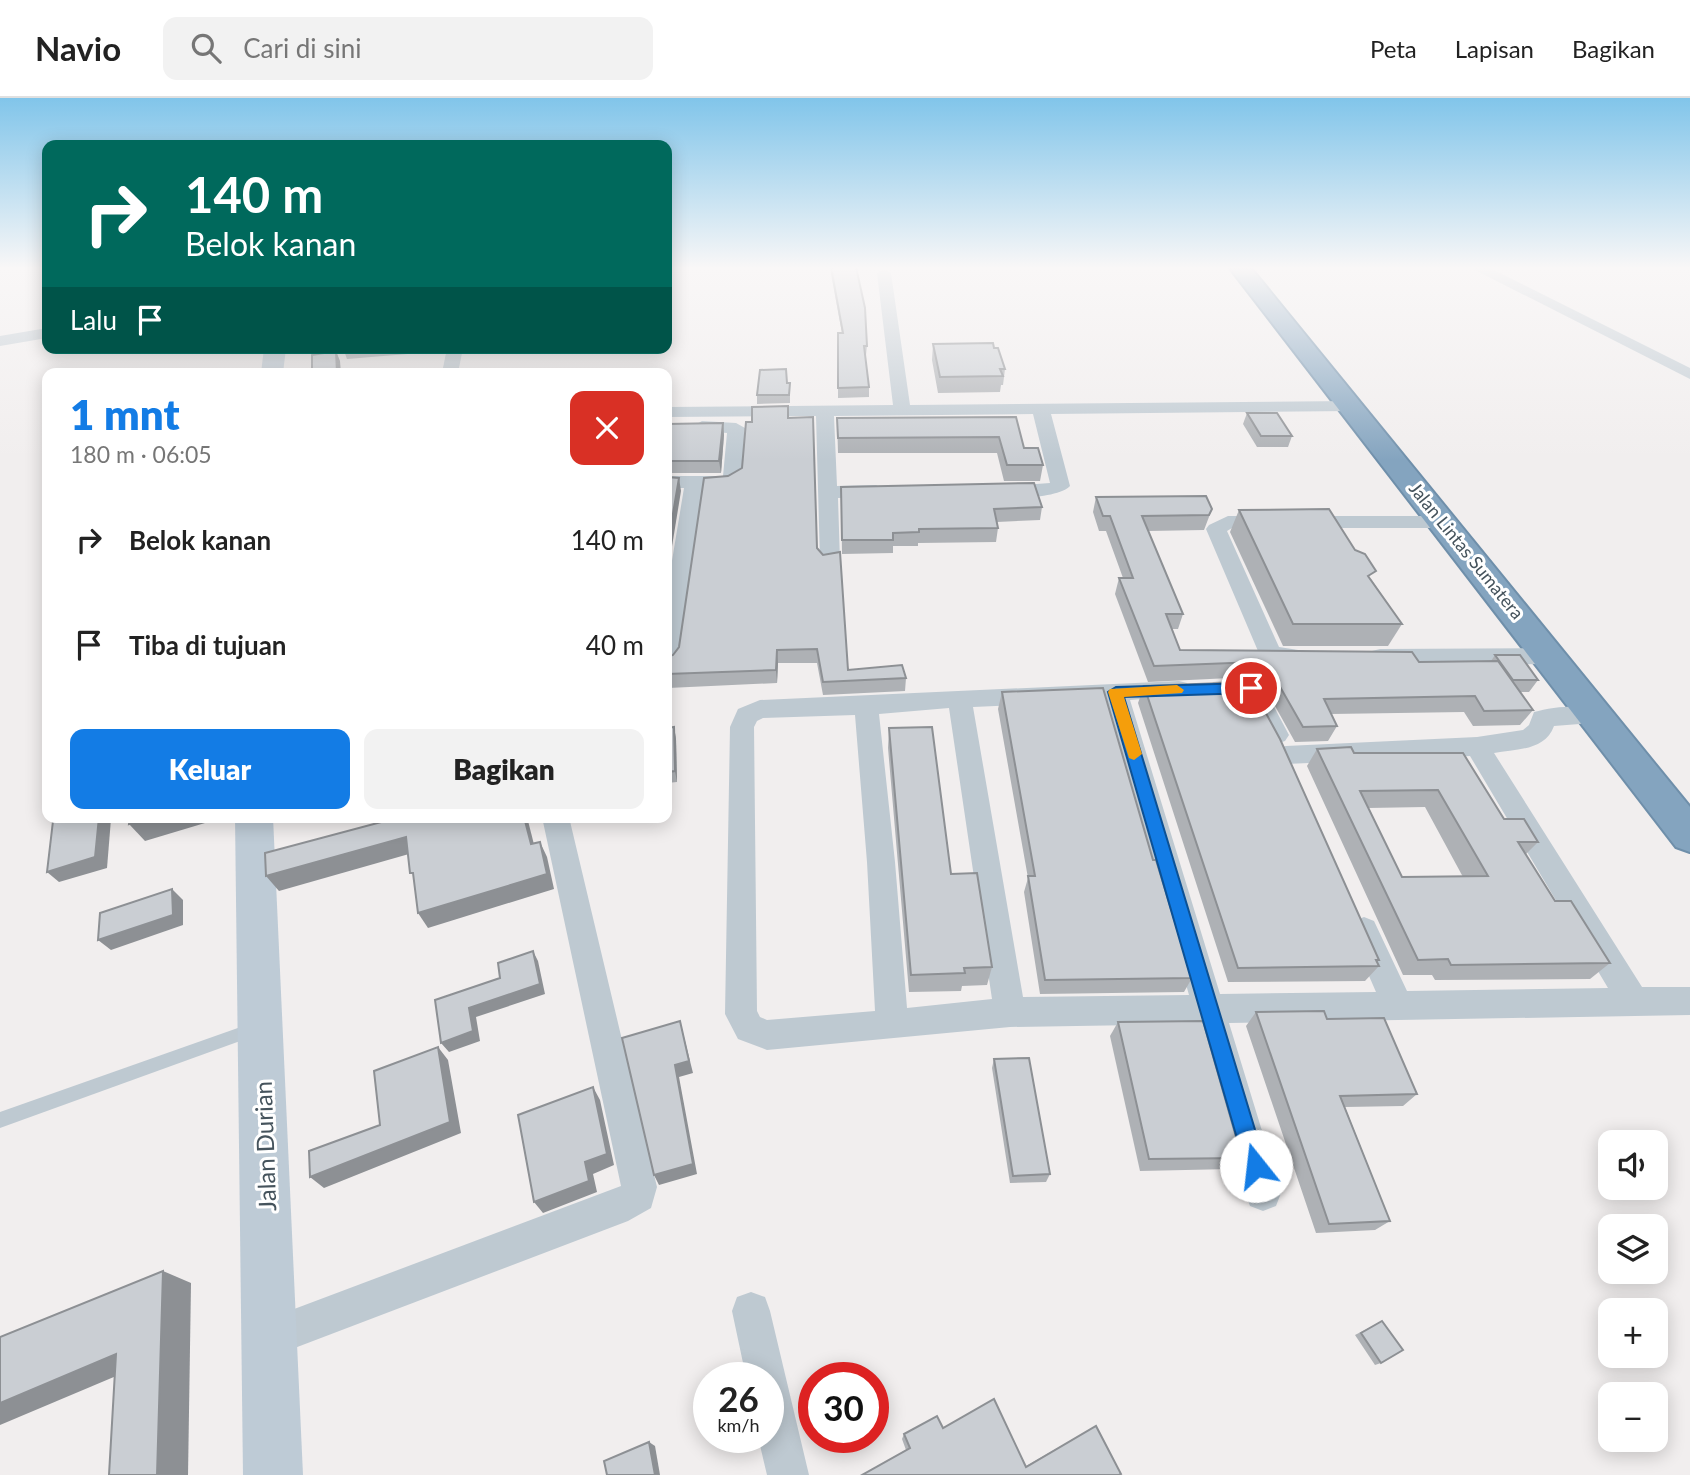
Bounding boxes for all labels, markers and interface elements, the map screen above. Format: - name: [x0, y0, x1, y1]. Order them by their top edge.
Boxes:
- search box: [163, 17, 653, 80]
- text: Navio: [35, 28, 121, 68]
- icon: search: [187, 29, 225, 67]
- text: Cari di sini: [243, 32, 361, 64]
- text: Peta: [1370, 34, 1417, 63]
- text: Lapisan: [1455, 34, 1534, 63]
- text: Bagikan: [1572, 34, 1655, 63]
- text: 140 m: [185, 165, 323, 223]
- icon: right: [70, 168, 161, 259]
- text: Belok kanan: [185, 224, 356, 263]
- icon: arrive: [131, 301, 169, 339]
- text: Lalu: [70, 304, 117, 336]
- text: 1 mnt: [70, 389, 180, 439]
- button: close: [570, 391, 644, 465]
- text: 180 m · 06:05: [70, 440, 212, 468]
- street label: Jalan Lintas Sumatera: [1405, 477, 1529, 623]
- icon: right: [70, 521, 108, 559]
- text: Belok kanan: [129, 524, 271, 556]
- text: 140 m: [571, 524, 644, 556]
- icon: arrive: [70, 626, 108, 664]
- text: Tiba di tujuan: [129, 629, 287, 661]
- text: 40 m: [586, 629, 644, 661]
- pin: [1221, 658, 1281, 718]
- icon: arrive: [1232, 669, 1270, 707]
- button: Keluar: [70, 729, 350, 809]
- button: Bagikan: [364, 729, 644, 809]
- street label: Jalan Durian: [248, 1081, 281, 1212]
- position arrow: [1219, 1129, 1293, 1203]
- map controls: [1598, 1130, 1668, 1452]
- button: sound: [1598, 1130, 1668, 1200]
- button: layers: [1598, 1214, 1668, 1284]
- button: +: [1598, 1298, 1668, 1368]
- speed limit sign: 30: [798, 1362, 889, 1453]
- text: 26: [718, 1377, 759, 1419]
- button: −: [1598, 1382, 1668, 1452]
- text: km/h: [717, 1414, 760, 1436]

